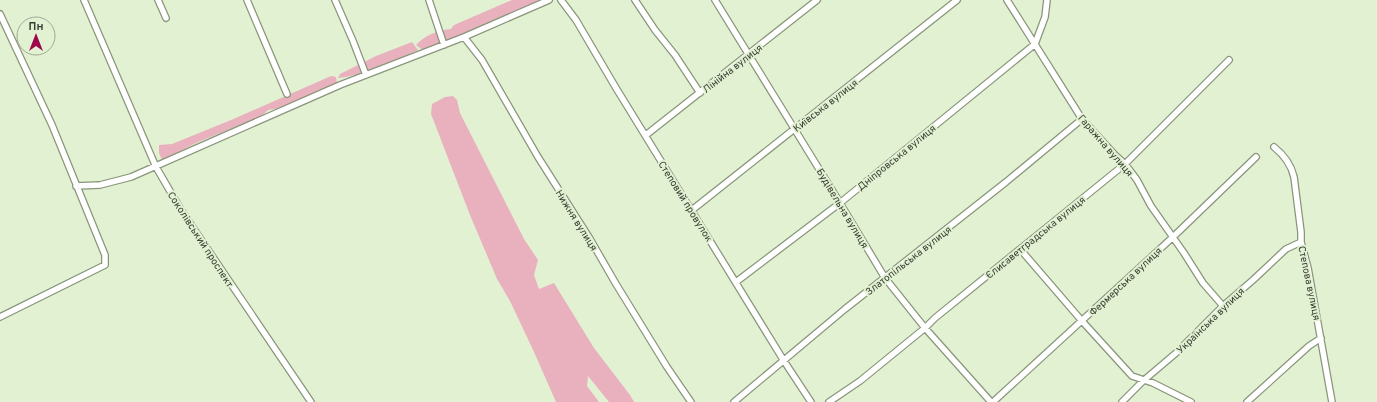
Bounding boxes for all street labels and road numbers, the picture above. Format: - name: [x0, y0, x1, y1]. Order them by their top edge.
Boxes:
- street label: Лінійна вулиця: [700, 42, 766, 97]
- street label: Київська вулиця: [791, 77, 861, 136]
- street label: Гаражна вулиця: [1074, 112, 1135, 180]
- street label: Дніпровська вулиця: [855, 122, 939, 194]
- street label: Степовий провулок: [655, 159, 715, 245]
- street label: Будівельна вулиця: [813, 166, 871, 251]
- street label: Нижня вулиця: [552, 188, 600, 254]
- street label: Соколівський проспект: [164, 189, 236, 291]
- street label: Єлисаветградська вулиця: [983, 194, 1088, 282]
- street label: Златопільська вулиця: [863, 223, 955, 299]
- street label: Фермерська вулиця: [1087, 245, 1165, 319]
- street label: Степова вулиця: [1294, 245, 1323, 322]
- street label: Українська вулиця: [1174, 285, 1248, 357]

